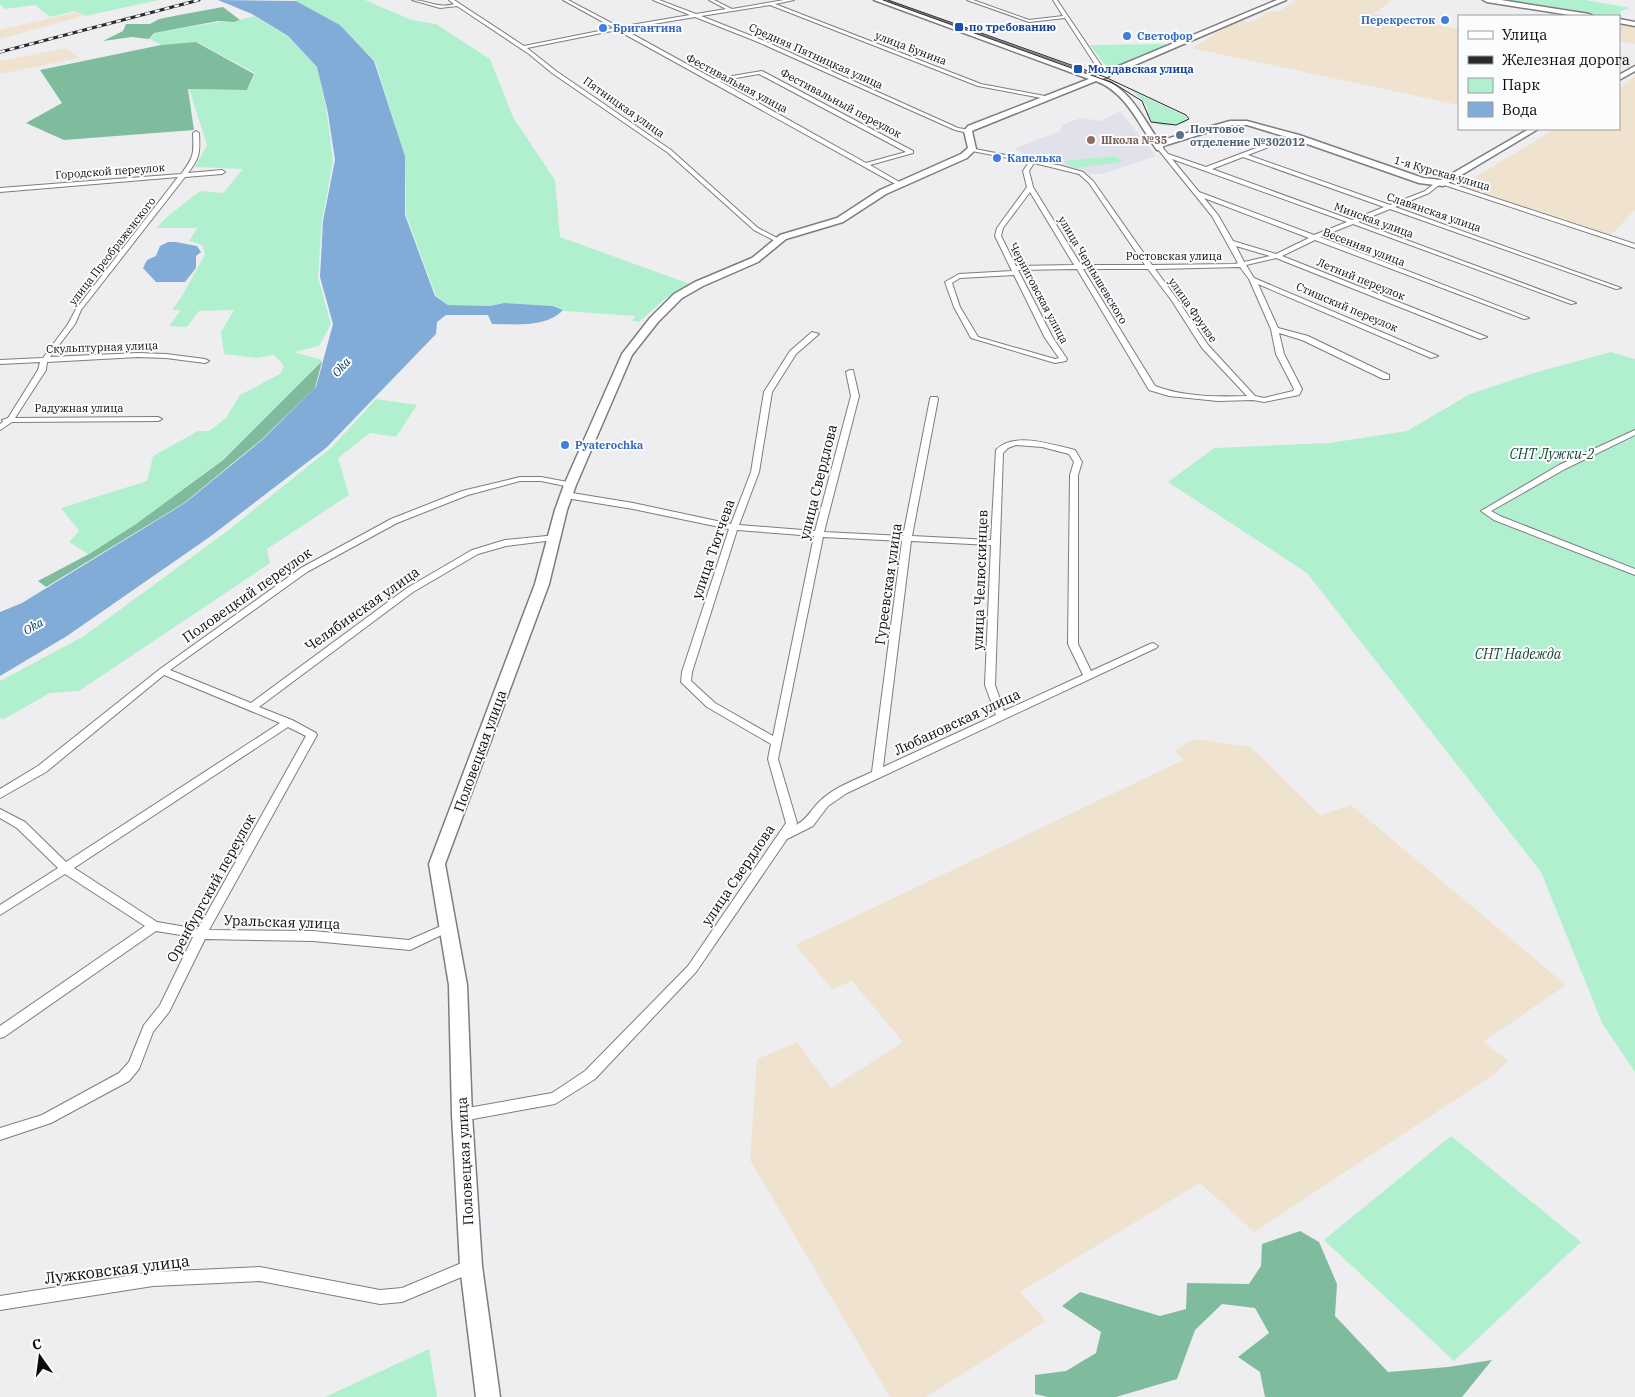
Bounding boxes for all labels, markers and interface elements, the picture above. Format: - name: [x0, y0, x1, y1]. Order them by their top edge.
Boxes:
- place label: Перекресток: [1361, 13, 1435, 27]
- marker: Перекресток: [1439, 14, 1451, 26]
- legend: [1458, 15, 1620, 130]
- street label: Средняя Пятницкая улица: [747, 20, 885, 92]
- place label: по требованию: [969, 20, 1056, 34]
- place label: Бригантина: [613, 21, 682, 35]
- marker: по требованию: [953, 21, 965, 33]
- marker: Бригантина: [597, 22, 609, 34]
- text: Улица: [1502, 25, 1547, 44]
- street label: улица Бунина: [873, 28, 949, 68]
- place label: Светофор: [1137, 29, 1193, 43]
- marker: Светофор: [1121, 30, 1133, 42]
- street label: Фестивальная улица: [684, 50, 790, 116]
- text: Железная дорога: [1502, 50, 1630, 69]
- place label: Молдавская улица: [1088, 62, 1194, 76]
- marker: Молдавская улица: [1072, 63, 1084, 75]
- street label: Фестивальный переулок: [778, 65, 904, 141]
- street label: Пятницкая улица: [580, 74, 668, 140]
- text: Парк: [1502, 75, 1540, 94]
- text: Вода: [1502, 100, 1538, 119]
- place label: Почтовое отделение №302012: [1190, 122, 1305, 149]
- marker: Почтовое отделение №302012: [1174, 129, 1186, 141]
- place label: Школа №35: [1101, 133, 1167, 147]
- marker: Школа №35: [1085, 134, 1097, 146]
- place label: Капелька: [1007, 151, 1062, 165]
- marker: Капелька: [991, 152, 1003, 164]
- street label: 1-я Курская улица: [1392, 153, 1492, 193]
- street label: Городской переулок: [55, 160, 166, 182]
- street label: Славянская улица: [1385, 189, 1483, 235]
- street label: улица Преображенского: [65, 194, 159, 308]
- street label: Минская улица: [1332, 199, 1416, 241]
- street label: улица Чернышевского: [1055, 214, 1131, 326]
- street label: Весенняя улица: [1321, 225, 1407, 269]
- street label: Черниговская улица: [1006, 240, 1072, 346]
- street label: Ростовская улица: [1126, 249, 1222, 263]
- street label: Летний переулок: [1315, 255, 1408, 303]
- street label: улица Фрунзе: [1166, 275, 1220, 345]
- street label: Стишский переулок: [1294, 279, 1401, 335]
- street label: Скульптурная улица: [46, 338, 158, 356]
- water label: Oka: [328, 354, 354, 380]
- street label: Радужная улица: [34, 401, 124, 415]
- street label: улица Свердлова: [795, 422, 841, 542]
- place label: Pyaterochka: [575, 438, 643, 452]
- marker: Pyaterochka: [559, 439, 571, 451]
- park label: СНТ Лужки-2: [1510, 445, 1595, 463]
- street label: улица Тютчева: [688, 496, 739, 601]
- street label: улица Челюскинцев: [969, 509, 991, 651]
- street label: Гуреевская улица: [871, 522, 906, 646]
- street label: Половецкий переулок: [179, 543, 315, 647]
- street label: Челябинская улица: [301, 562, 423, 655]
- water label: Oka: [20, 614, 46, 638]
- park label: СНТ Надежда: [1475, 645, 1562, 663]
- street label: Любановская улица: [891, 685, 1023, 759]
- street label: Половецкая улица: [450, 687, 511, 814]
- street label: Оренбургский переулок: [163, 810, 259, 966]
- street label: улица Свердлова: [697, 821, 779, 929]
- street label: Уральская улица: [223, 911, 341, 933]
- street label: Половецкая улица: [453, 1096, 477, 1226]
- street label: Лужковская улица: [43, 1250, 191, 1288]
- north arrow: [15, 1332, 65, 1382]
- text: С: [30, 1335, 44, 1354]

